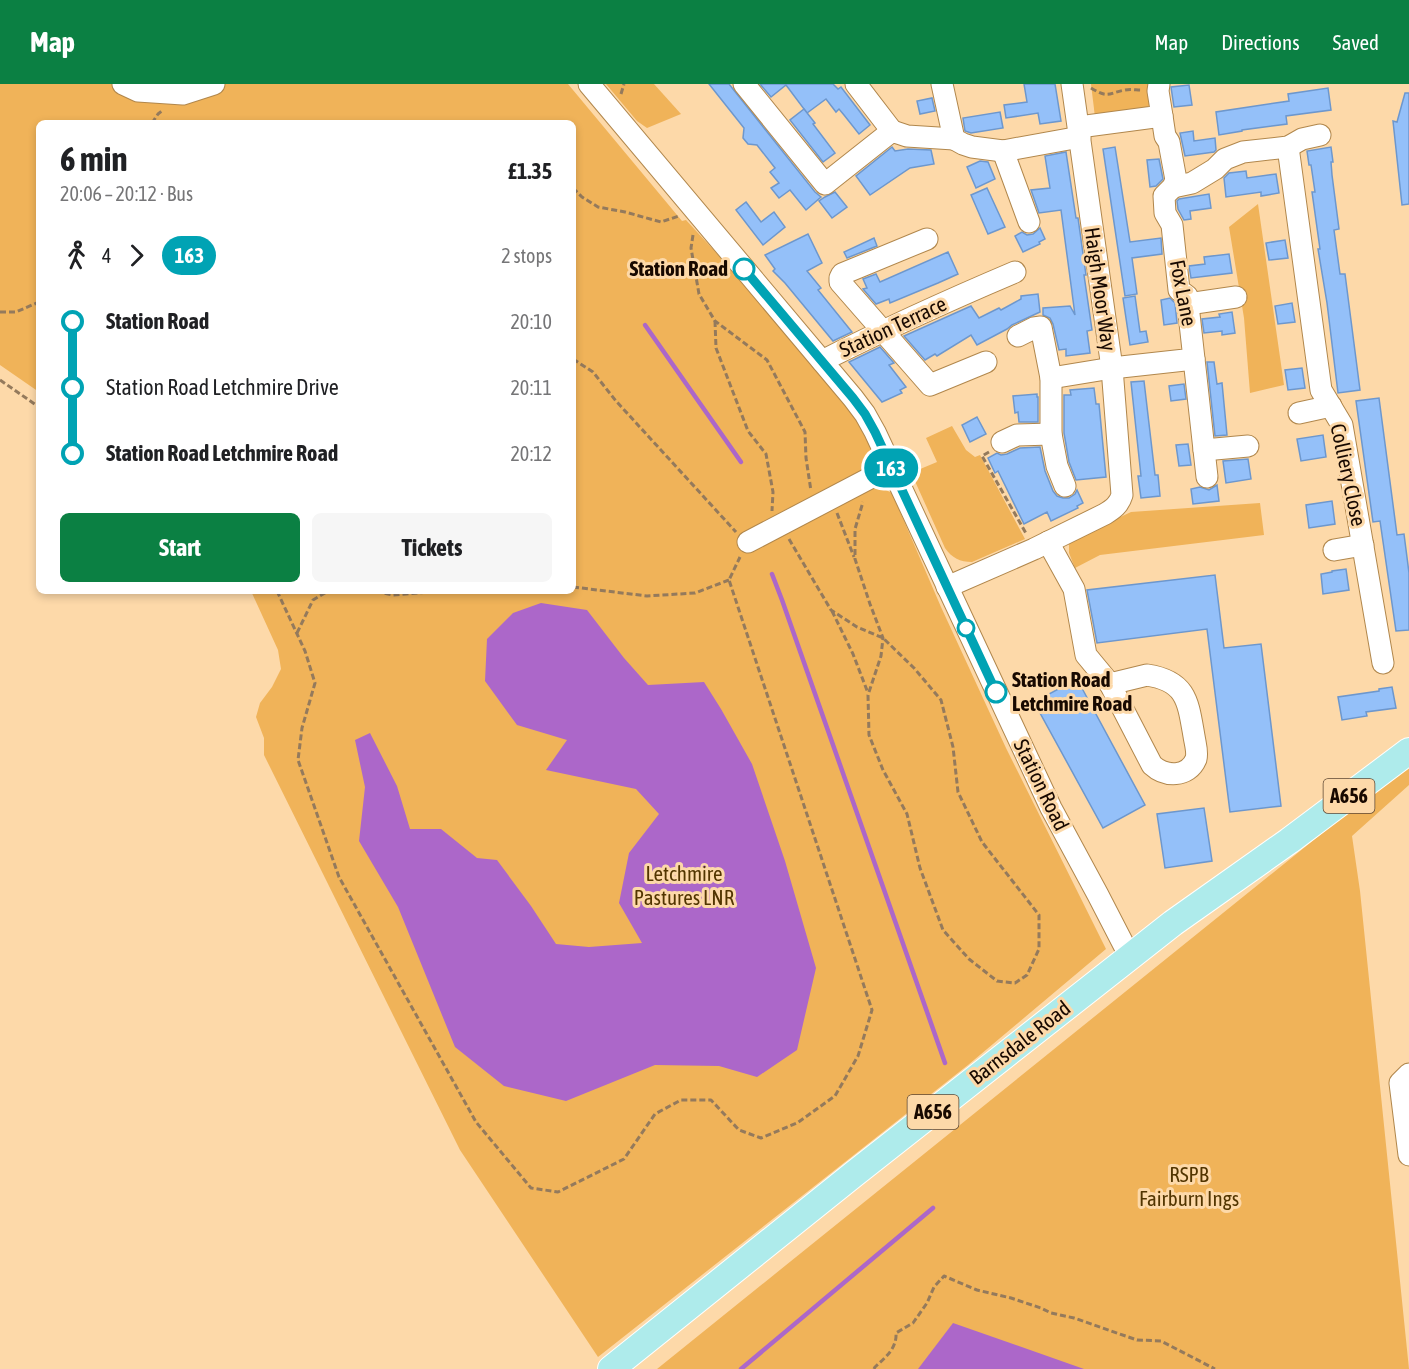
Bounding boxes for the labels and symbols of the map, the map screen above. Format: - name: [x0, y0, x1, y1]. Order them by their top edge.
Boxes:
- street label: Haigh Moor Way: [1080, 225, 1122, 353]
- place label: Station Road: [629, 256, 728, 280]
- marker: Station Road: [733, 258, 755, 280]
- street label: Fox Lane: [1166, 258, 1202, 328]
- street label: Station Terrace: [835, 291, 950, 361]
- street label: Colliery Close: [1326, 421, 1372, 528]
- line badge: 163: [856, 448, 926, 488]
- unlabelled marker: [957, 619, 975, 637]
- place label: Station Road Letchmire Road: [1012, 667, 1132, 715]
- marker: Station Road Letchmire Road: [985, 681, 1007, 703]
- street label: Station Road: [1010, 735, 1074, 834]
- road number: A656: [1324, 779, 1374, 813]
- park label: Letchmire Pastures LNR: [634, 861, 735, 909]
- street label: Barnsdale Road: [964, 995, 1074, 1089]
- road number: A656: [908, 1095, 958, 1129]
- park label: RSPB Fairburn Ings: [1139, 1162, 1239, 1210]

